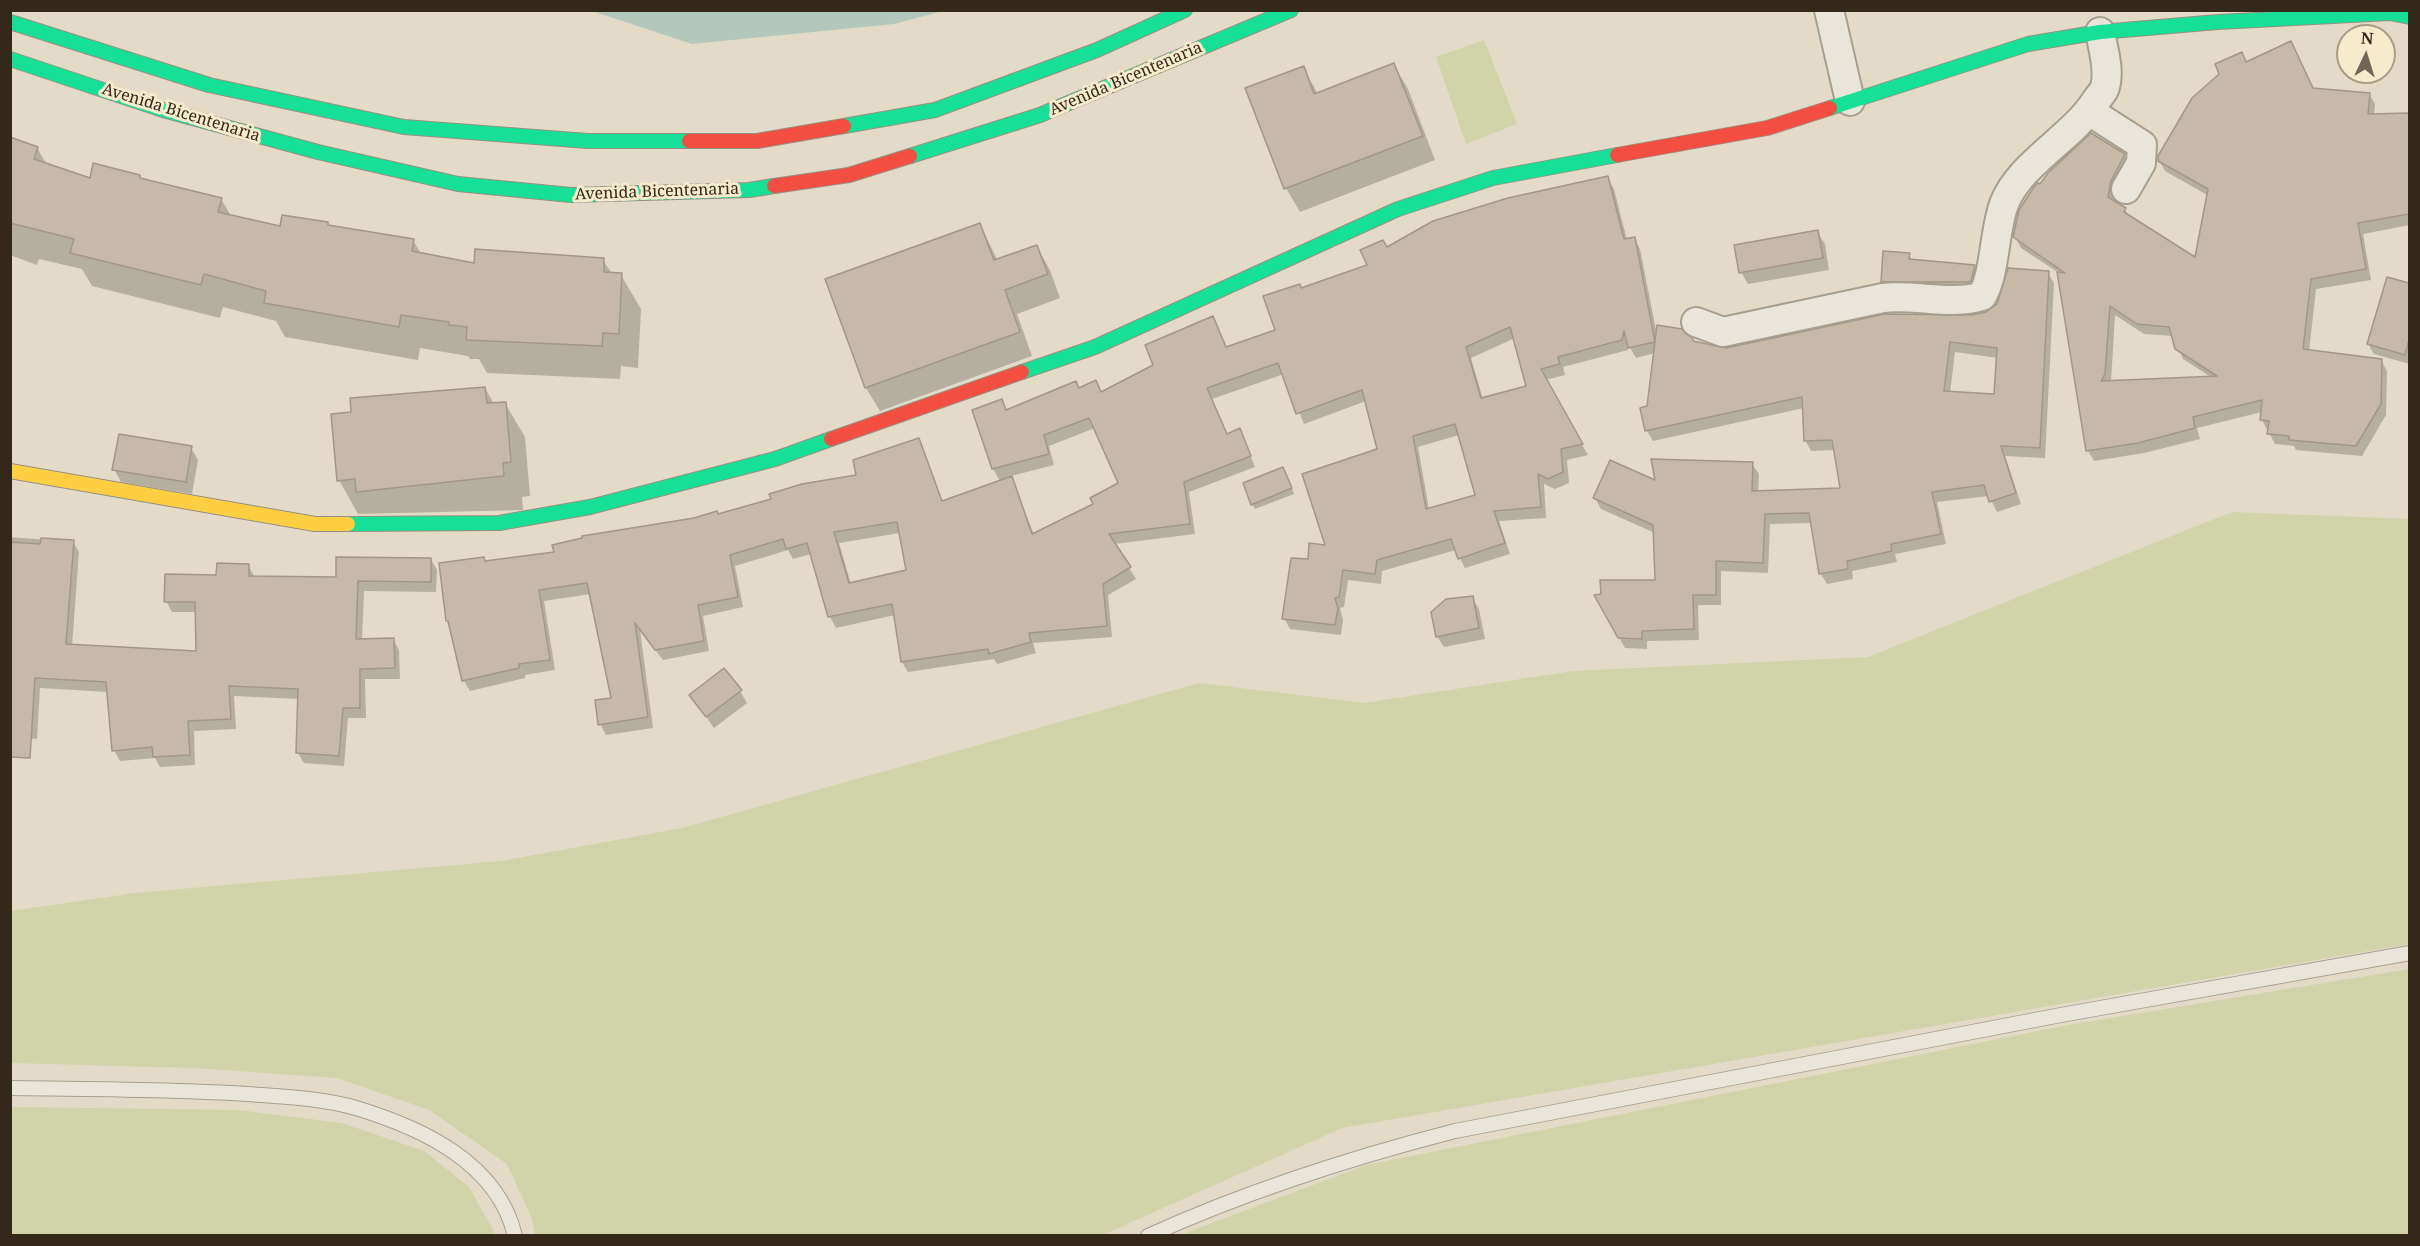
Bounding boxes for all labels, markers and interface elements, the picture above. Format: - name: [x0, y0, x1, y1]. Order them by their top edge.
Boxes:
- north arrow: [2336, 24, 2396, 84]
- text: N: [2360, 27, 2374, 49]
- street label: Avenida Bicentenaria: [1047, 38, 1205, 120]
- street label: Avenida Bicentenaria: [100, 80, 262, 146]
- street label: Avenida Bicentenaria: [575, 180, 739, 204]

